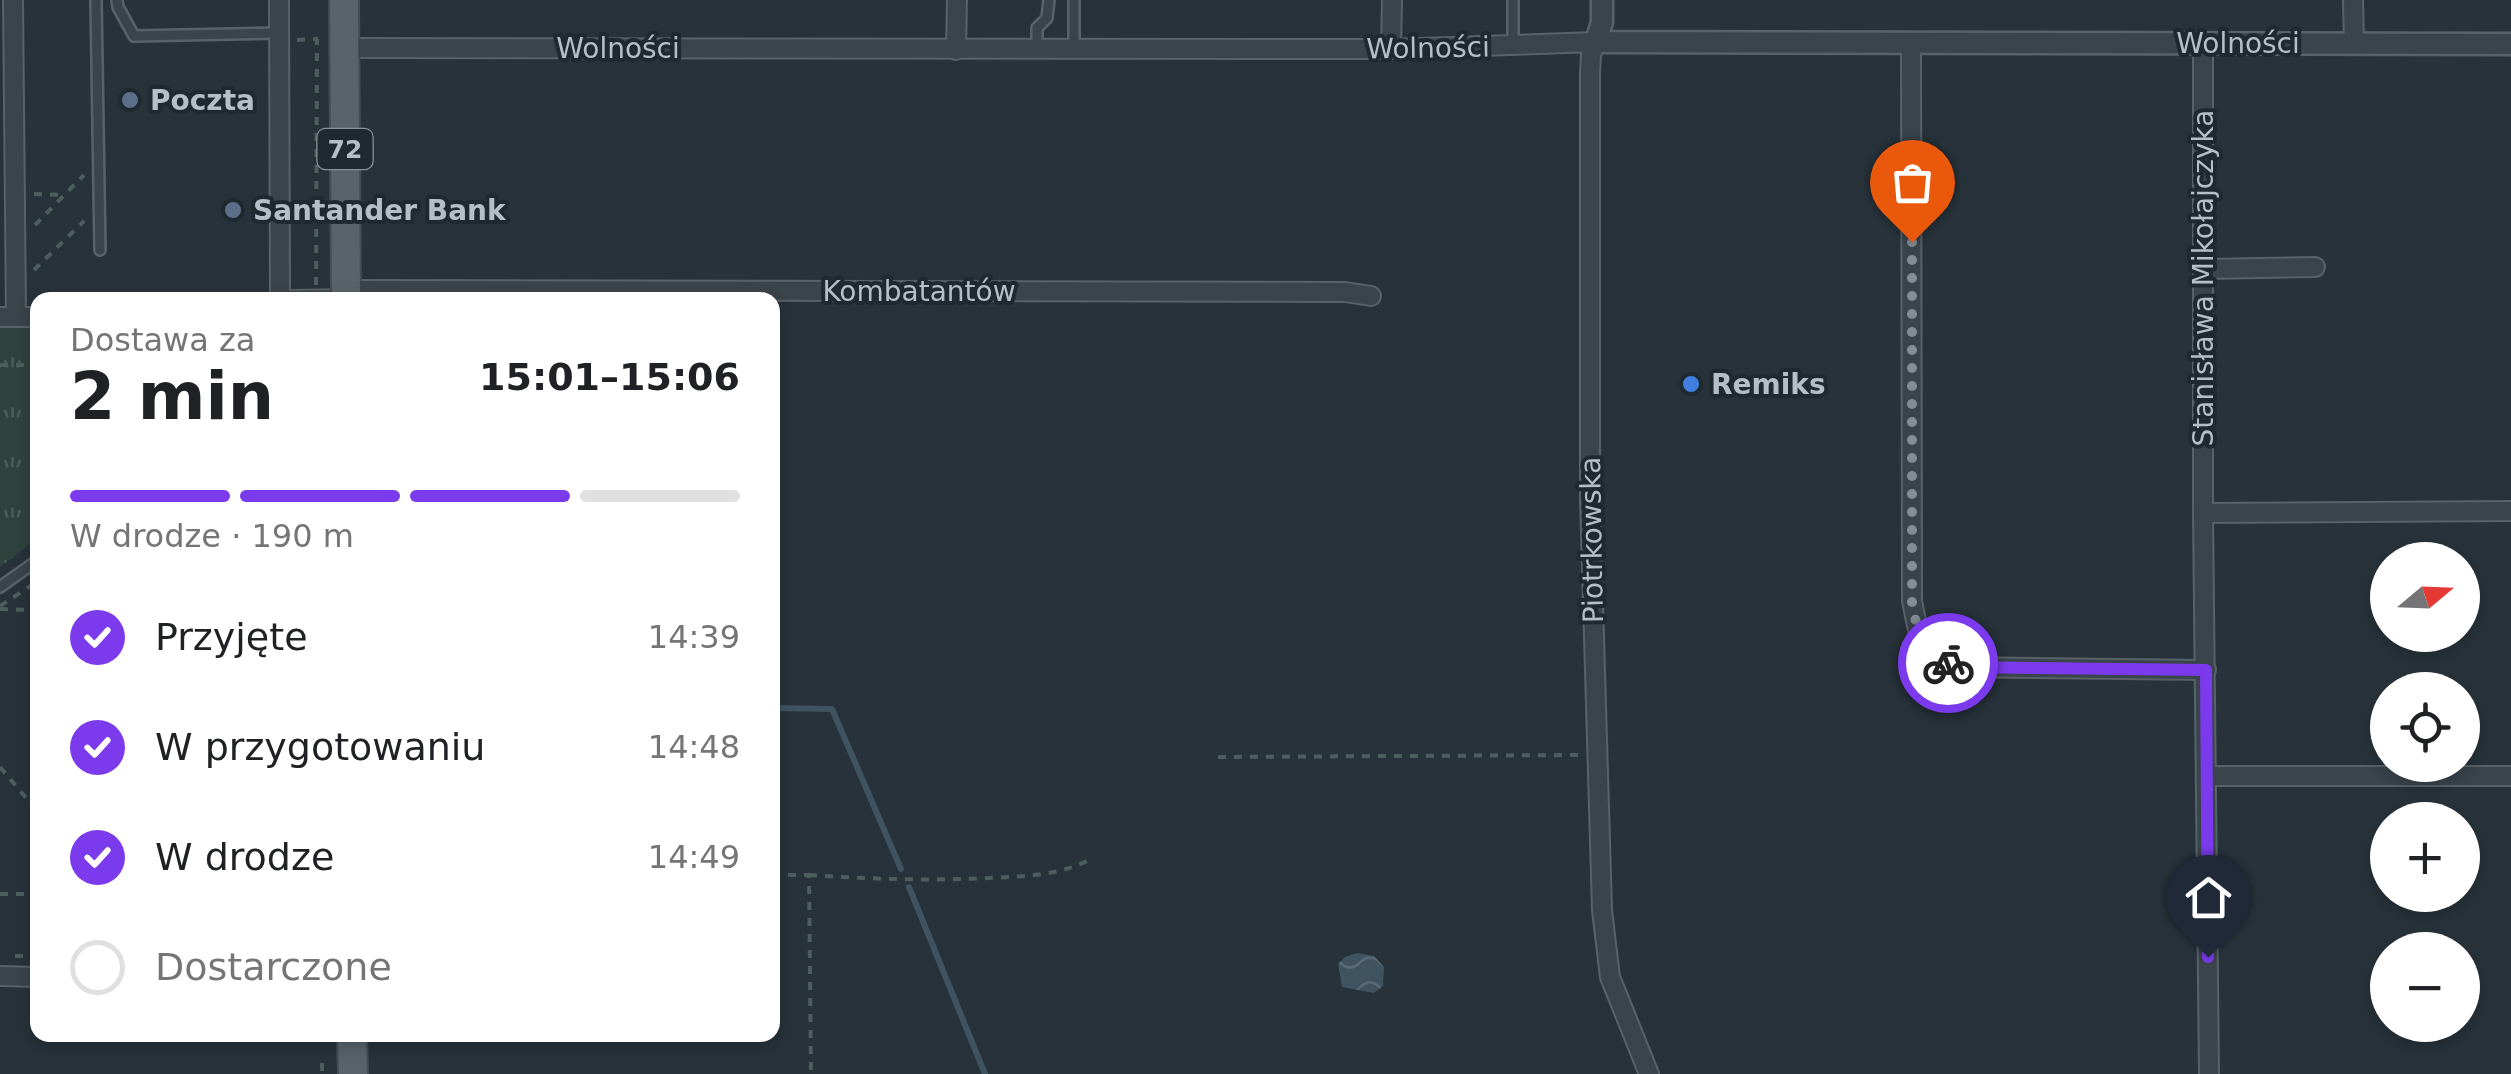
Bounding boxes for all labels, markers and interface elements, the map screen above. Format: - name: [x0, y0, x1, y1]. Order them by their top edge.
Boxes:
- street label: Wolności: [2176, 27, 2300, 60]
- street label: Wolności: [1366, 30, 1490, 66]
- street label: Wolności: [556, 32, 680, 65]
- place label: Poczta: [150, 84, 255, 117]
- marker: Poczta: [119, 89, 141, 111]
- street label: Stanisława Mikołajczyka: [2187, 110, 2220, 446]
- road number: 72: [318, 129, 372, 169]
- pin: [1870, 140, 1955, 243]
- icon: bag: [1885, 155, 1940, 210]
- place label: Santander Bank: [253, 194, 507, 227]
- marker: Santander Bank: [222, 199, 244, 221]
- street label: Kombatantów: [822, 275, 1016, 308]
- text: Dostawa za: [70, 321, 255, 359]
- text: 15:01–15:06: [479, 355, 740, 399]
- text: 2 min: [70, 359, 274, 434]
- place label: Remiks: [1711, 368, 1826, 401]
- marker: Remiks: [1680, 373, 1702, 395]
- street label: Piotrkowska: [1574, 457, 1610, 623]
- text: W drodze · 190 m: [70, 517, 354, 555]
- north arrow: [2370, 542, 2480, 652]
- map controls: [2370, 542, 2480, 1042]
- icon: check: [70, 610, 125, 665]
- courier: [1898, 613, 1998, 713]
- text: Przyjęte: [155, 615, 308, 659]
- text: 14:39: [648, 618, 740, 656]
- icon: bike: [1921, 636, 1976, 691]
- button: locate: [2370, 672, 2480, 782]
- icon: check: [70, 720, 125, 775]
- text: W przygotowaniu: [155, 725, 485, 769]
- text: 14:48: [648, 728, 740, 766]
- button: +: [2370, 802, 2480, 912]
- icon: check: [70, 830, 125, 885]
- text: W drodze: [155, 835, 334, 879]
- text: 14:49: [648, 838, 740, 876]
- pin: [2166, 855, 2251, 958]
- icon: home: [2181, 870, 2236, 925]
- button: −: [2370, 932, 2480, 1042]
- text: Dostarczone: [155, 945, 392, 989]

